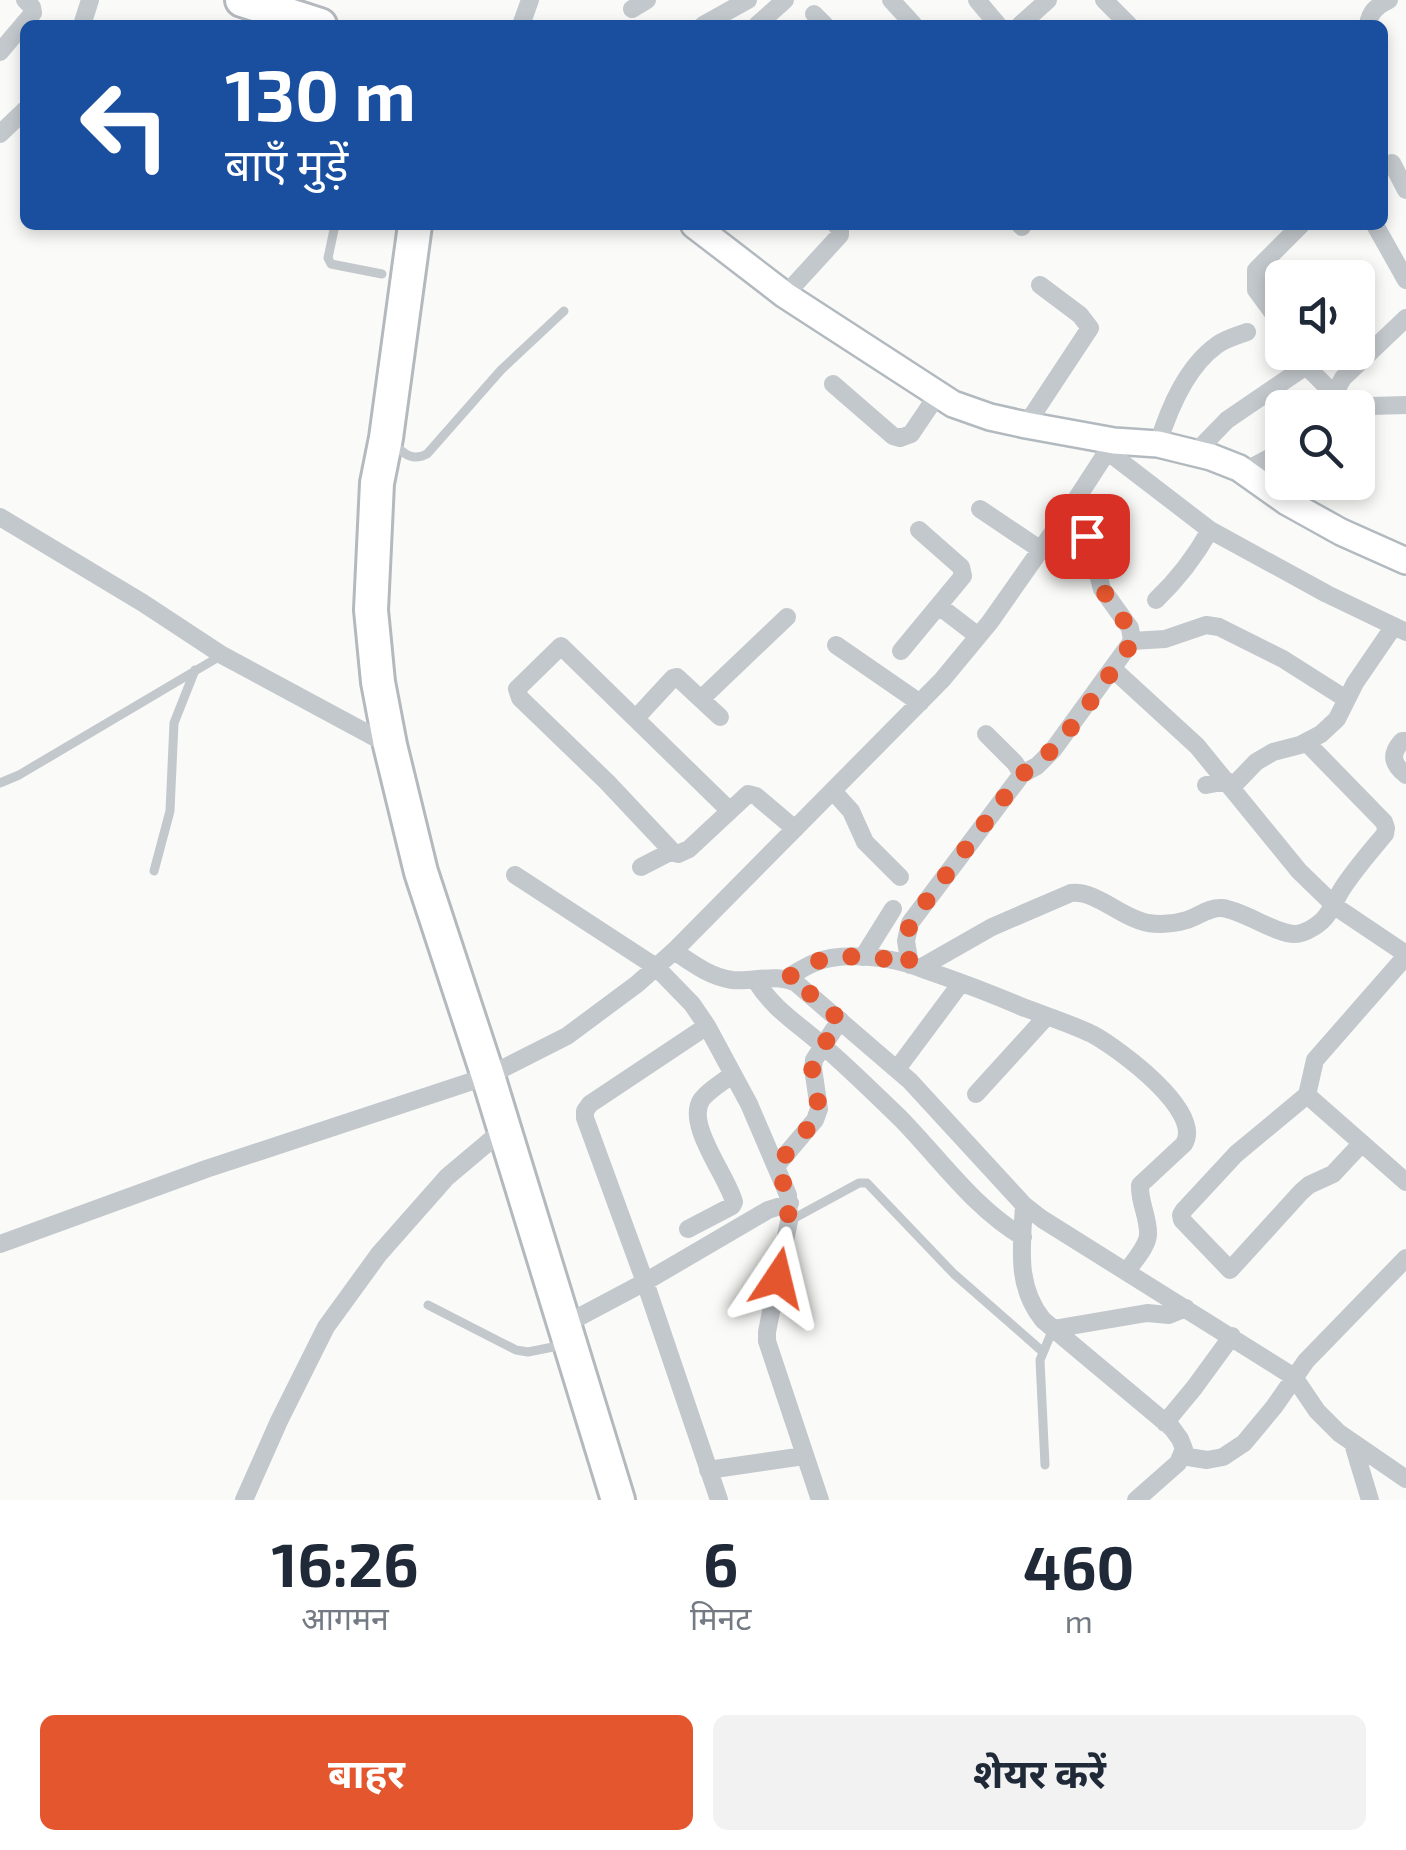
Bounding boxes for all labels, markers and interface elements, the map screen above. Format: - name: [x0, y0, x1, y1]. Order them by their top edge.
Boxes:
- text: 130 m: [225, 51, 416, 135]
- icon: left: [60, 60, 190, 190]
- text: बाएँ मुड़ें: [225, 136, 348, 190]
- map controls: [1265, 260, 1375, 500]
- button: sound: [1265, 260, 1375, 370]
- button: search: [1265, 390, 1375, 500]
- pin: [1045, 494, 1130, 579]
- icon: arrive: [1060, 509, 1115, 564]
- position arrow: [726, 1226, 830, 1330]
- text: 16:26: [272, 1527, 419, 1599]
- text: 6: [703, 1527, 738, 1599]
- text: 460: [1023, 1530, 1134, 1602]
- text: आगमन: [301, 1598, 389, 1636]
- text: मिनट: [690, 1598, 751, 1636]
- text: m: [1065, 1601, 1093, 1639]
- button: बाहर: [40, 1715, 693, 1830]
- button: शेयर करें: [713, 1715, 1366, 1830]

